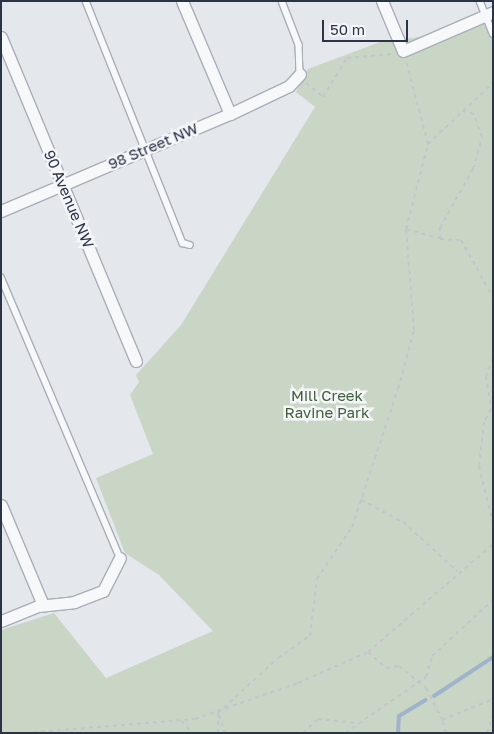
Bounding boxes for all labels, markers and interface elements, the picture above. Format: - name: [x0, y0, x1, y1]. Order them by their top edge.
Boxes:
- scale bar: [324, 10, 410, 42]
- text: 50 m: [330, 20, 365, 38]
- street label: 98 Street NW: [105, 119, 201, 173]
- street label: 90 Avenue NW: [40, 147, 98, 251]
- park label: Mill Creek Ravine Park: [285, 386, 369, 421]

